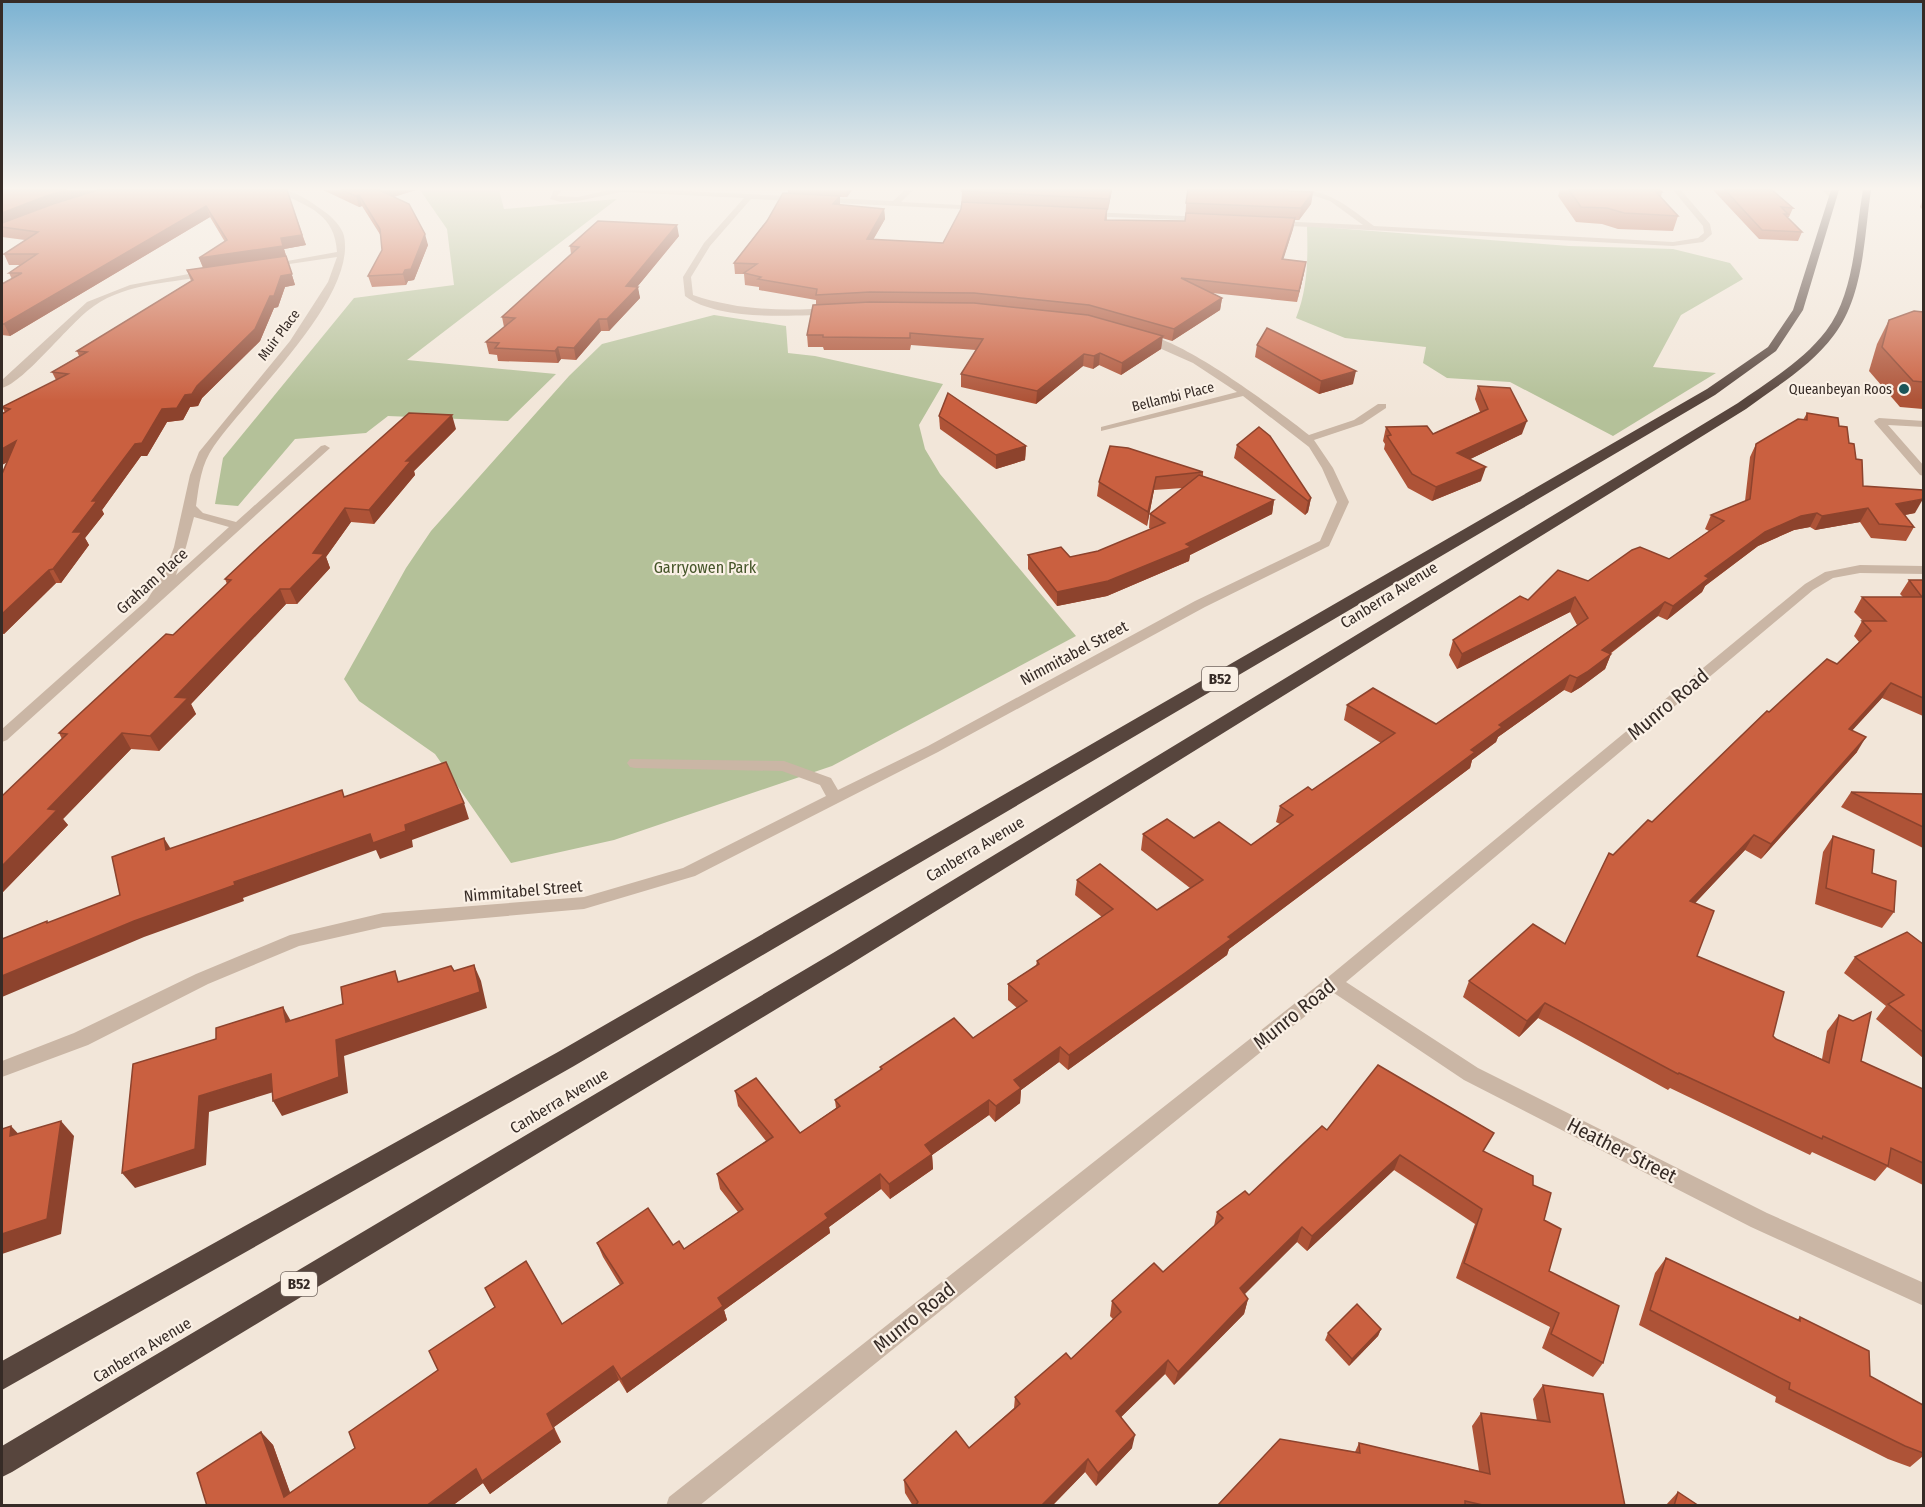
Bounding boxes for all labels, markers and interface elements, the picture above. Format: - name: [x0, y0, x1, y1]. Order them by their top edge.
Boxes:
- street label: Muir Place: [254, 306, 304, 364]
- street label: Bellambi Place: [1130, 379, 1216, 415]
- place label: Queanbeyan Roos: [1789, 381, 1892, 398]
- marker: Queanbeyan Roos: [1897, 382, 1911, 396]
- street label: Graham Place: [113, 544, 192, 618]
- street label: Canberra Avenue: [1337, 557, 1441, 632]
- park label: Garryowen Park: [654, 558, 757, 577]
- street label: Nimmitabel Street: [1017, 616, 1132, 689]
- street label: Munro Road: [1623, 663, 1713, 745]
- road number: B52: [1202, 667, 1238, 691]
- street label: Canberra Avenue: [923, 812, 1028, 886]
- street label: Nimmitabel Street: [463, 876, 584, 906]
- street label: Munro Road: [1248, 974, 1340, 1054]
- street label: Canberra Avenue: [507, 1064, 612, 1138]
- street label: Heather Street: [1563, 1112, 1681, 1188]
- road number: B52: [281, 1272, 317, 1296]
- street label: Munro Road: [868, 1277, 960, 1357]
- street label: Canberra Avenue: [90, 1313, 195, 1387]

